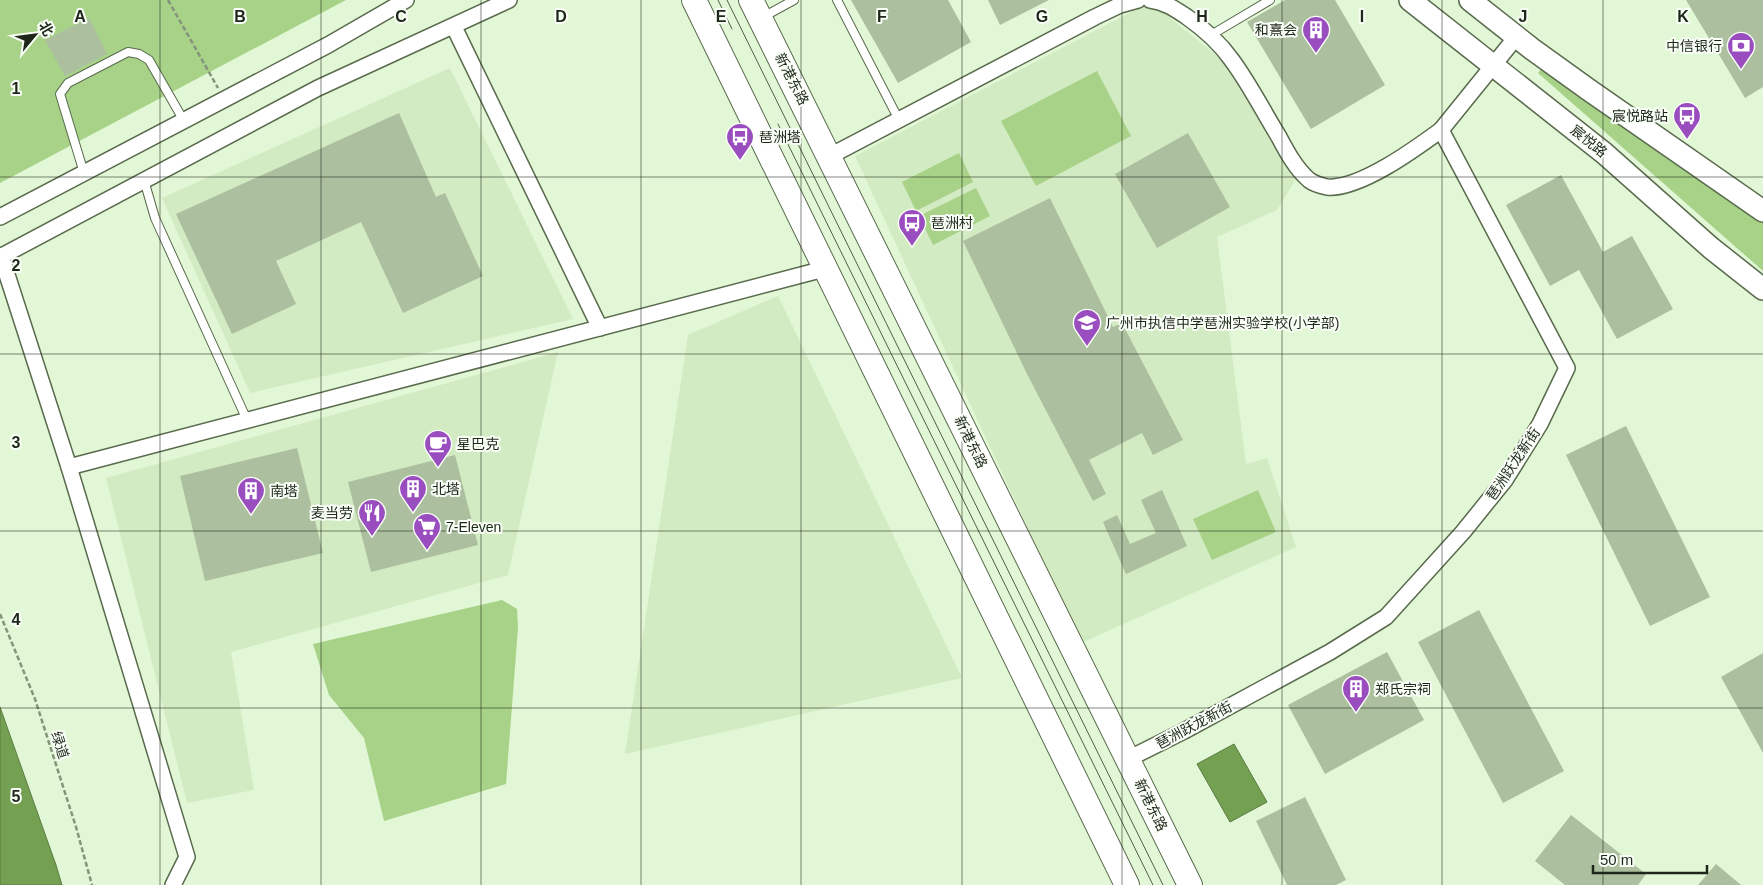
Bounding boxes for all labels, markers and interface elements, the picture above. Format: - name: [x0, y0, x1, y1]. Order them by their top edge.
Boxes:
- text: A: [74, 8, 86, 25]
- text: B: [234, 8, 246, 25]
- text: C: [395, 8, 407, 25]
- text: D: [555, 8, 567, 25]
- text: E: [716, 8, 727, 25]
- text: F: [877, 8, 887, 25]
- text: G: [1036, 8, 1048, 25]
- text: H: [1196, 8, 1208, 25]
- text: I: [1360, 8, 1364, 25]
- text: J: [1519, 8, 1527, 25]
- text: K: [1677, 8, 1689, 25]
- north arrow: [10, 10, 60, 60]
- building icon: 和熹会: [1301, 15, 1331, 54]
- text: 北: [36, 19, 57, 39]
- place label: 和熹会: [1255, 22, 1297, 38]
- bank icon: 中信银行: [1726, 31, 1756, 70]
- place label: 中信银行: [1666, 38, 1722, 54]
- street label: 新港东路: [772, 50, 812, 108]
- text: 1: [12, 80, 21, 97]
- bus stop icon: 宸悦路站: [1672, 101, 1702, 140]
- place label: 宸悦路站: [1612, 108, 1668, 124]
- bus stop icon: 琶洲塔: [725, 122, 755, 161]
- street label: 宸悦路: [1568, 122, 1610, 160]
- place label: 琶洲塔: [759, 129, 801, 145]
- bus stop icon: 琶洲村: [897, 208, 927, 247]
- place label: 琶洲村: [931, 215, 973, 231]
- text: 2: [12, 257, 21, 274]
- school or university icon: 广州市执信中学琶洲实验学校(小学部): [1072, 308, 1102, 347]
- place label: 广州市执信中学琶洲实验学校(小学部): [1106, 315, 1339, 331]
- street label: 新港东路: [952, 413, 990, 471]
- street label: 琶洲跃龙新街: [1483, 425, 1543, 503]
- cafe icon: 星巴克: [423, 429, 453, 468]
- text: 3: [12, 434, 21, 451]
- place label: 星巴克: [457, 436, 499, 452]
- building icon: 北塔: [398, 474, 428, 513]
- building icon: 南塔: [236, 476, 266, 515]
- place label: 北塔: [432, 481, 460, 497]
- place label: 南塔: [270, 483, 298, 499]
- restaurant icon: 麦当劳: [357, 498, 387, 537]
- place label: 麦当劳: [311, 505, 353, 521]
- supermarket icon: 7-Eleven: [412, 512, 442, 551]
- place label: 7-Eleven: [446, 519, 501, 535]
- text: 4: [12, 611, 21, 628]
- building icon: 郑氏宗祠: [1341, 674, 1371, 713]
- place label: 郑氏宗祠: [1375, 681, 1431, 697]
- street label: 琶洲跃龙新街: [1153, 698, 1235, 752]
- street label: 绿道: [48, 729, 72, 761]
- street label: 新港东路: [1132, 776, 1170, 834]
- text: 5: [12, 788, 21, 805]
- scale bar: [1593, 842, 1707, 874]
- text: 50 m: [1600, 851, 1633, 868]

